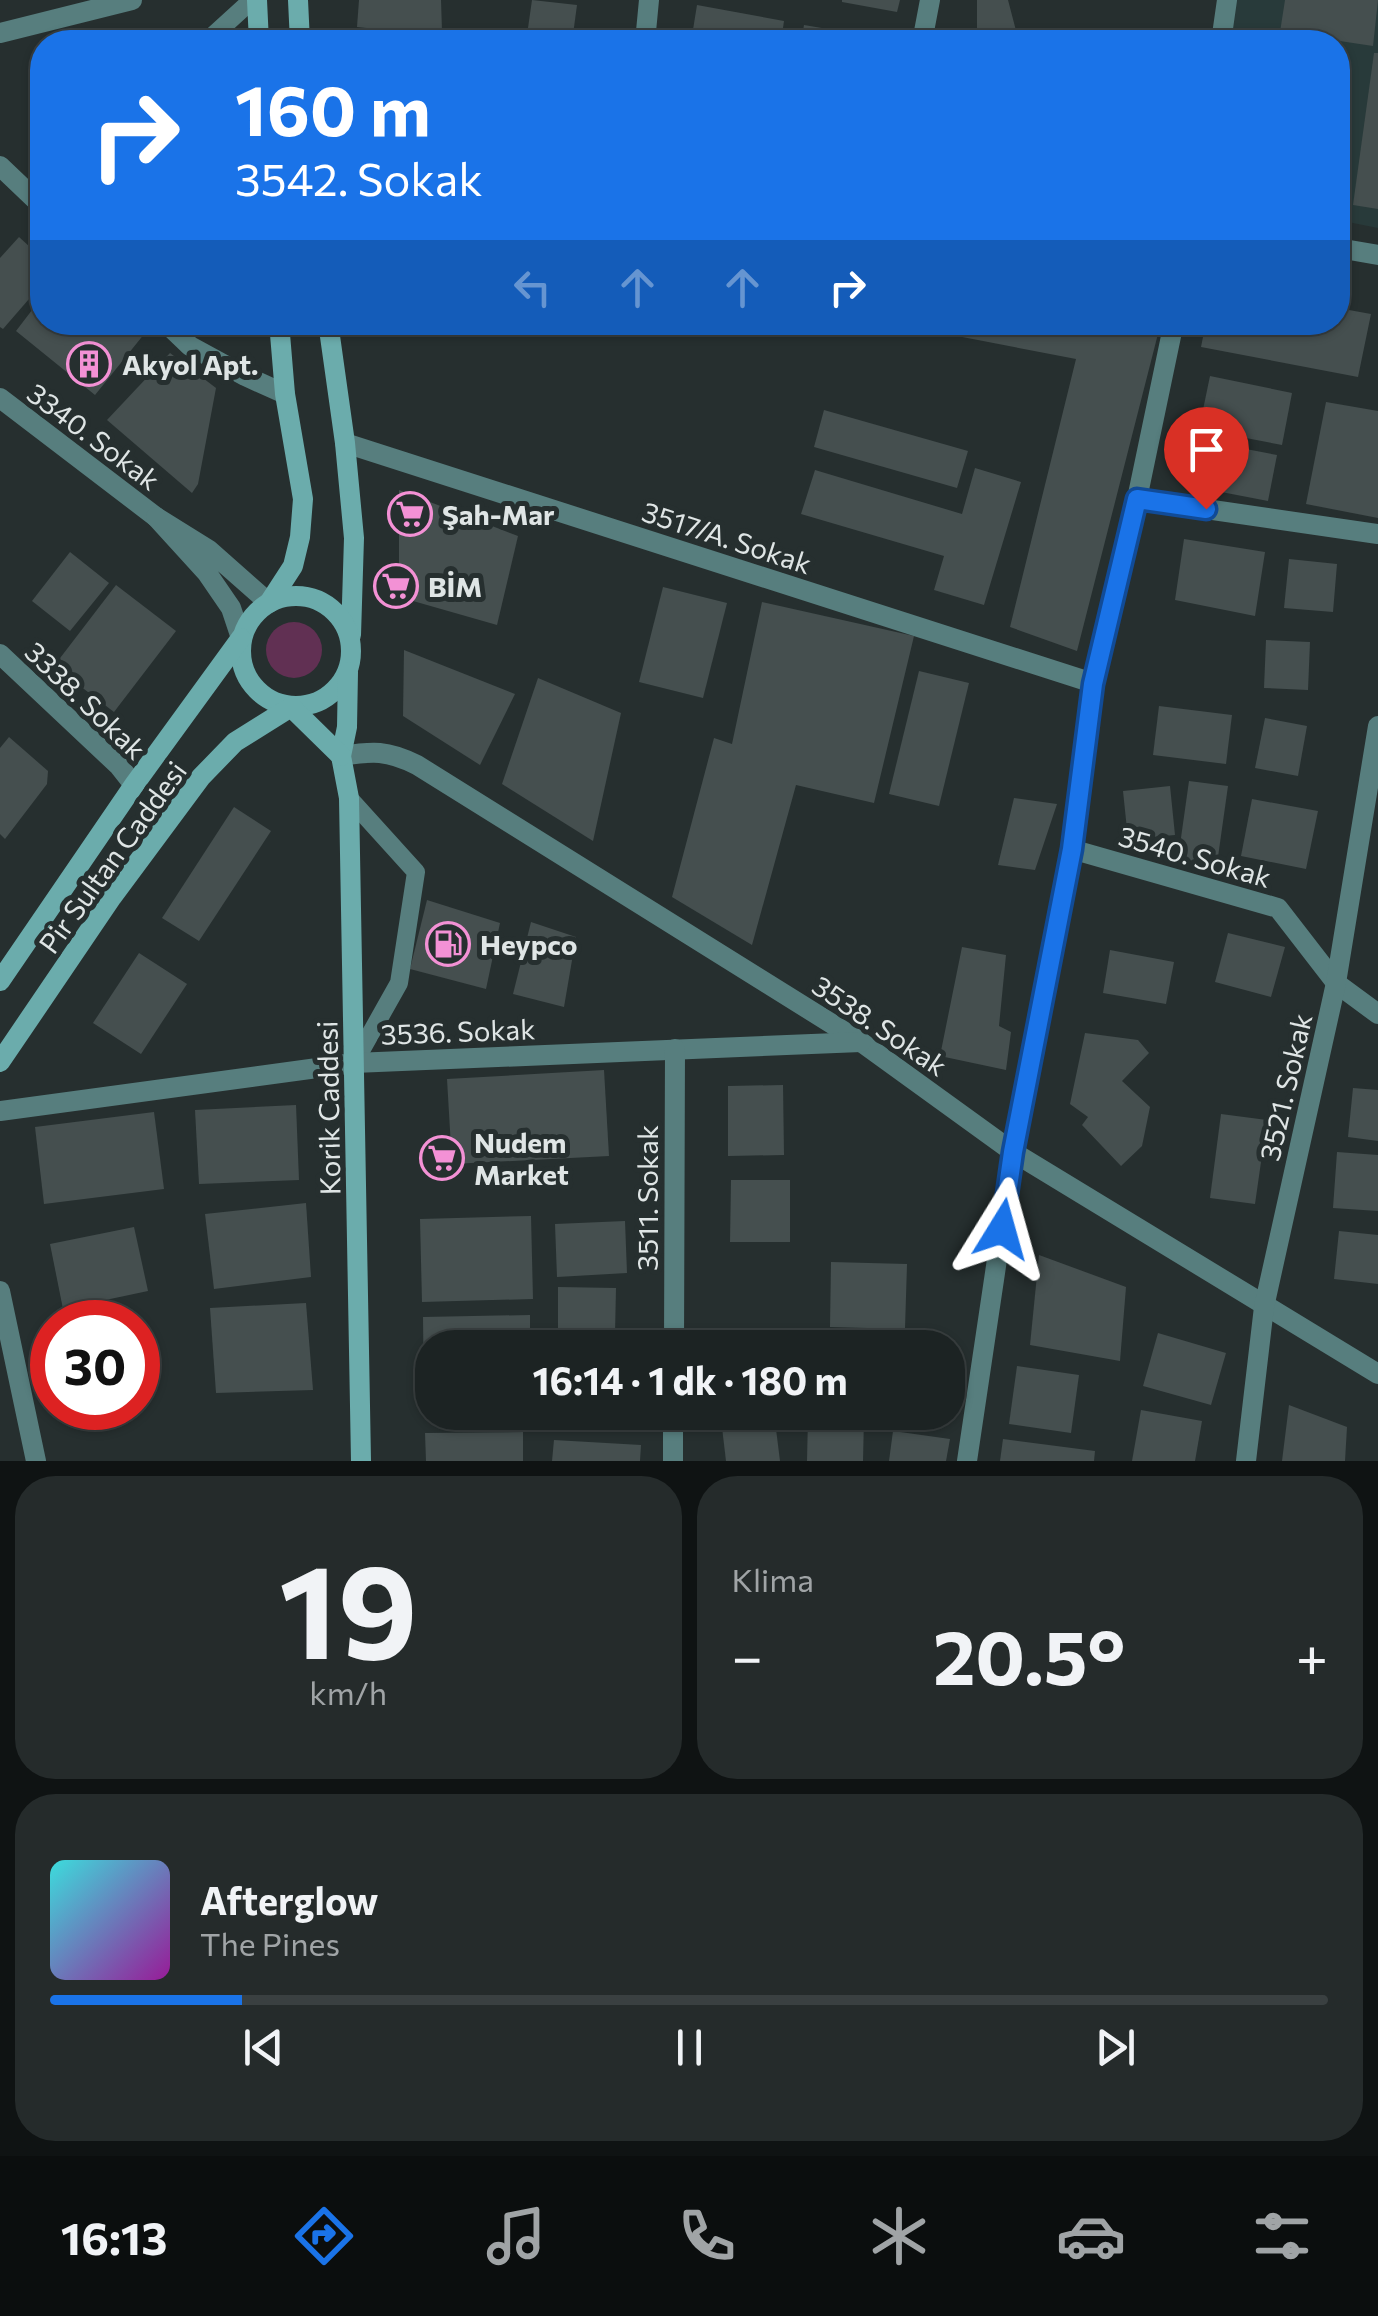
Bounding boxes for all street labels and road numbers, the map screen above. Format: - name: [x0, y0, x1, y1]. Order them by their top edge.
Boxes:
- street label: 3340. Sokak: [21, 375, 167, 497]
- street label: 3517/A. Sokak: [638, 494, 816, 580]
- street label: 3338. Sokak: [19, 634, 153, 766]
- street label: Pir Sultan Caddesi: [31, 754, 193, 960]
- street label: 3540. Sokak: [1115, 818, 1275, 894]
- street label: 3538. Sokak: [806, 968, 954, 1082]
- street label: 3521. Sokak: [1252, 1010, 1318, 1164]
- street label: 3536. Sokak: [380, 1011, 536, 1051]
- street label: Korik Caddesi: [309, 1021, 347, 1195]
- street label: 3511. Sokak: [630, 1125, 664, 1271]

